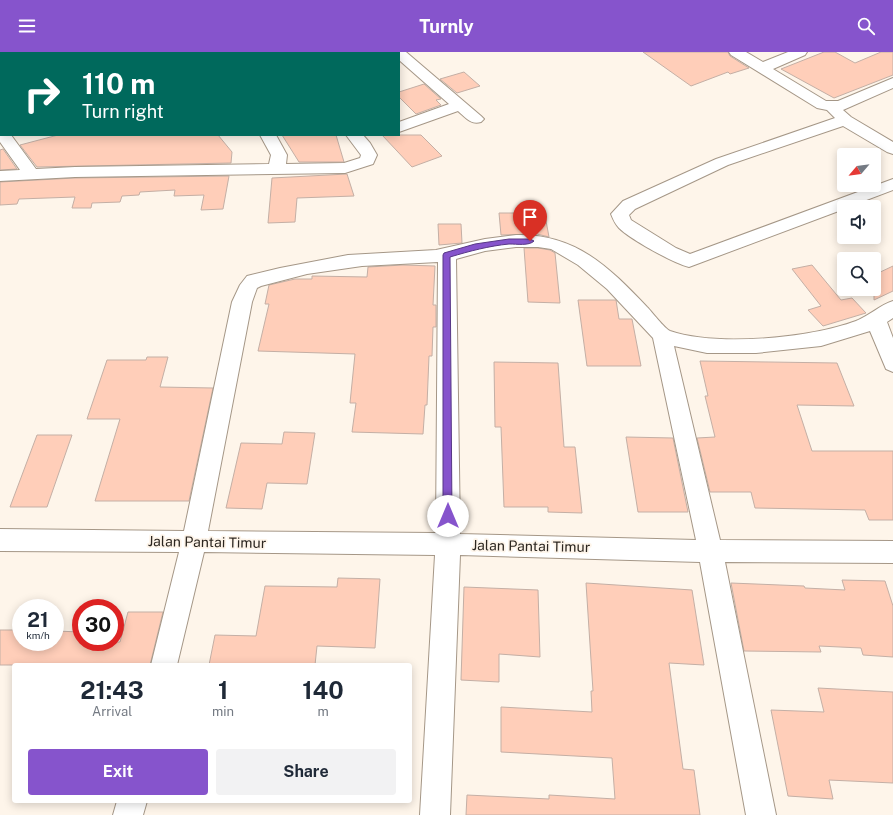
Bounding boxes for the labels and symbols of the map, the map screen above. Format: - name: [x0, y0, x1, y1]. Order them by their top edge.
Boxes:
- north arrow: [837, 148, 881, 192]
- pin: [513, 200, 547, 241]
- position arrow: [427, 495, 469, 537]
- street label: Jalan Pantai Timur: [148, 533, 266, 551]
- street label: Jalan Pantai Timur: [472, 537, 590, 555]
- speed limit sign: 30: [72, 599, 124, 651]

